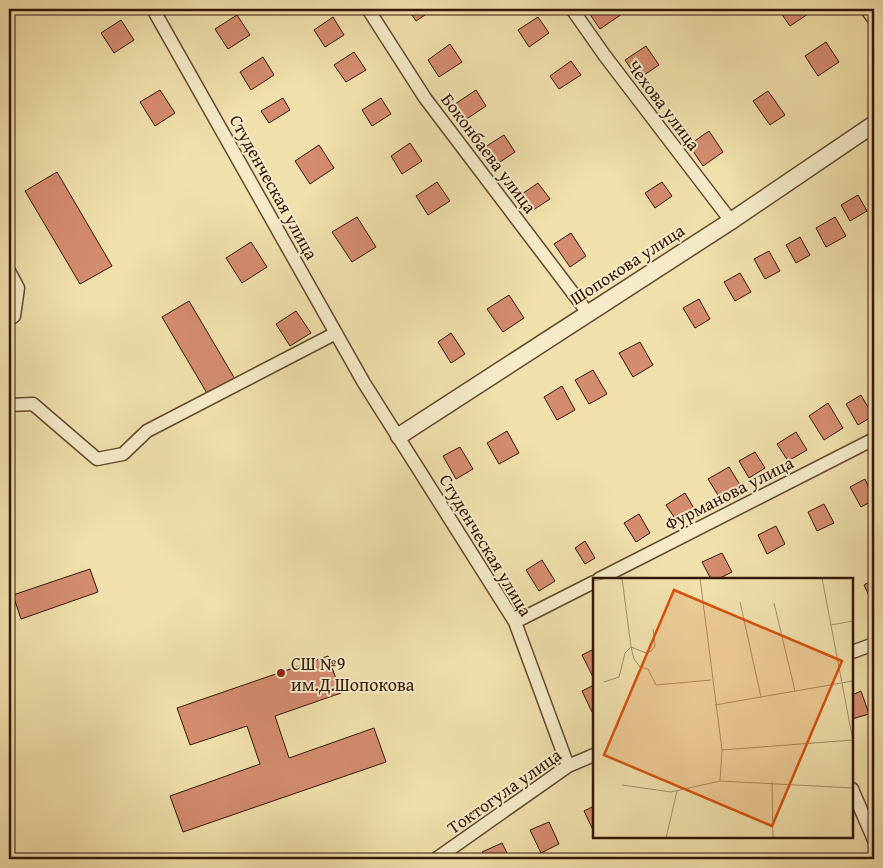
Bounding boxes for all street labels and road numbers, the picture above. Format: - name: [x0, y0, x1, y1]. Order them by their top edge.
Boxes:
- street label: Чехова улица: [621, 54, 707, 156]
- street label: Боконбаева улица: [435, 87, 544, 219]
- street label: Студенческая улица: [223, 110, 325, 265]
- street label: Шопокова улица: [564, 216, 690, 311]
- street label: Фурманова улица: [660, 449, 799, 537]
- street label: Студенческая улица: [433, 469, 540, 622]
- street label: Токтогула улица: [441, 741, 567, 841]

